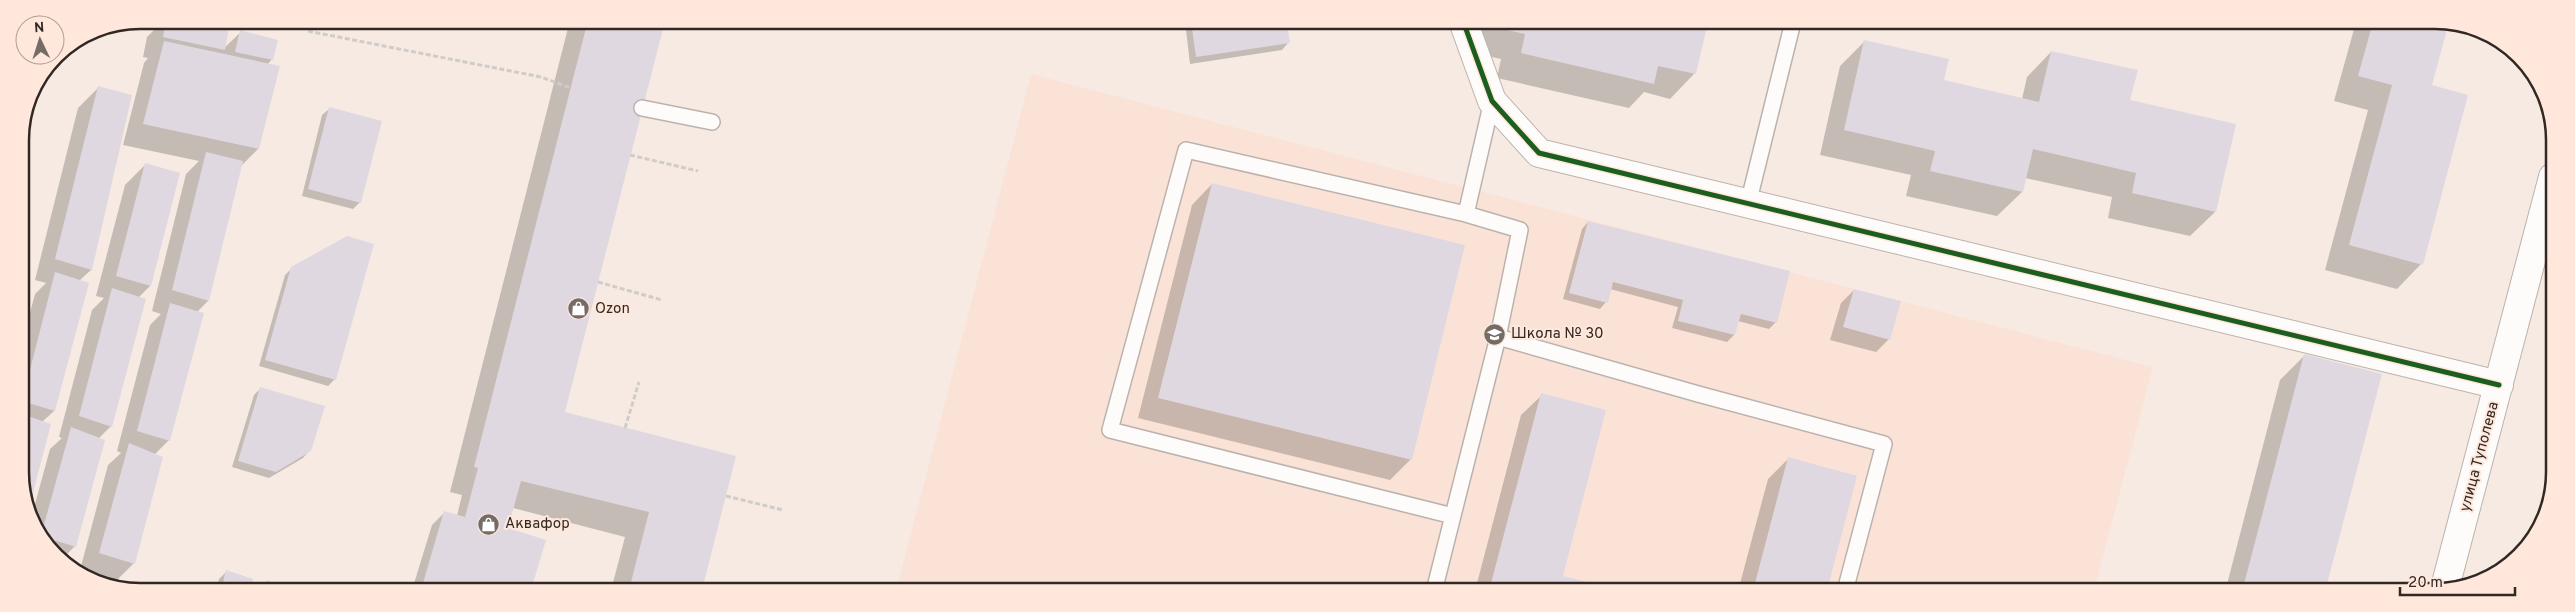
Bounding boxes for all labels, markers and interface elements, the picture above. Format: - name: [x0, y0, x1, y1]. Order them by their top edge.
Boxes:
- north arrow: [15, 15, 65, 65]
- text: N: [34, 20, 45, 37]
- shop icon: Ozon: [567, 297, 591, 321]
- place label: Ozon: [595, 300, 630, 319]
- school or university icon: Школа № 30: [1483, 322, 1507, 346]
- place label: Школа № 30: [1511, 325, 1604, 344]
- street label: улица Туполева: [2456, 400, 2504, 514]
- shop icon: Аквафор: [477, 512, 501, 536]
- place label: Аквафор: [505, 515, 570, 534]
- scale bar: [2400, 564, 2515, 596]
- text: 20 m: [2408, 574, 2443, 593]

